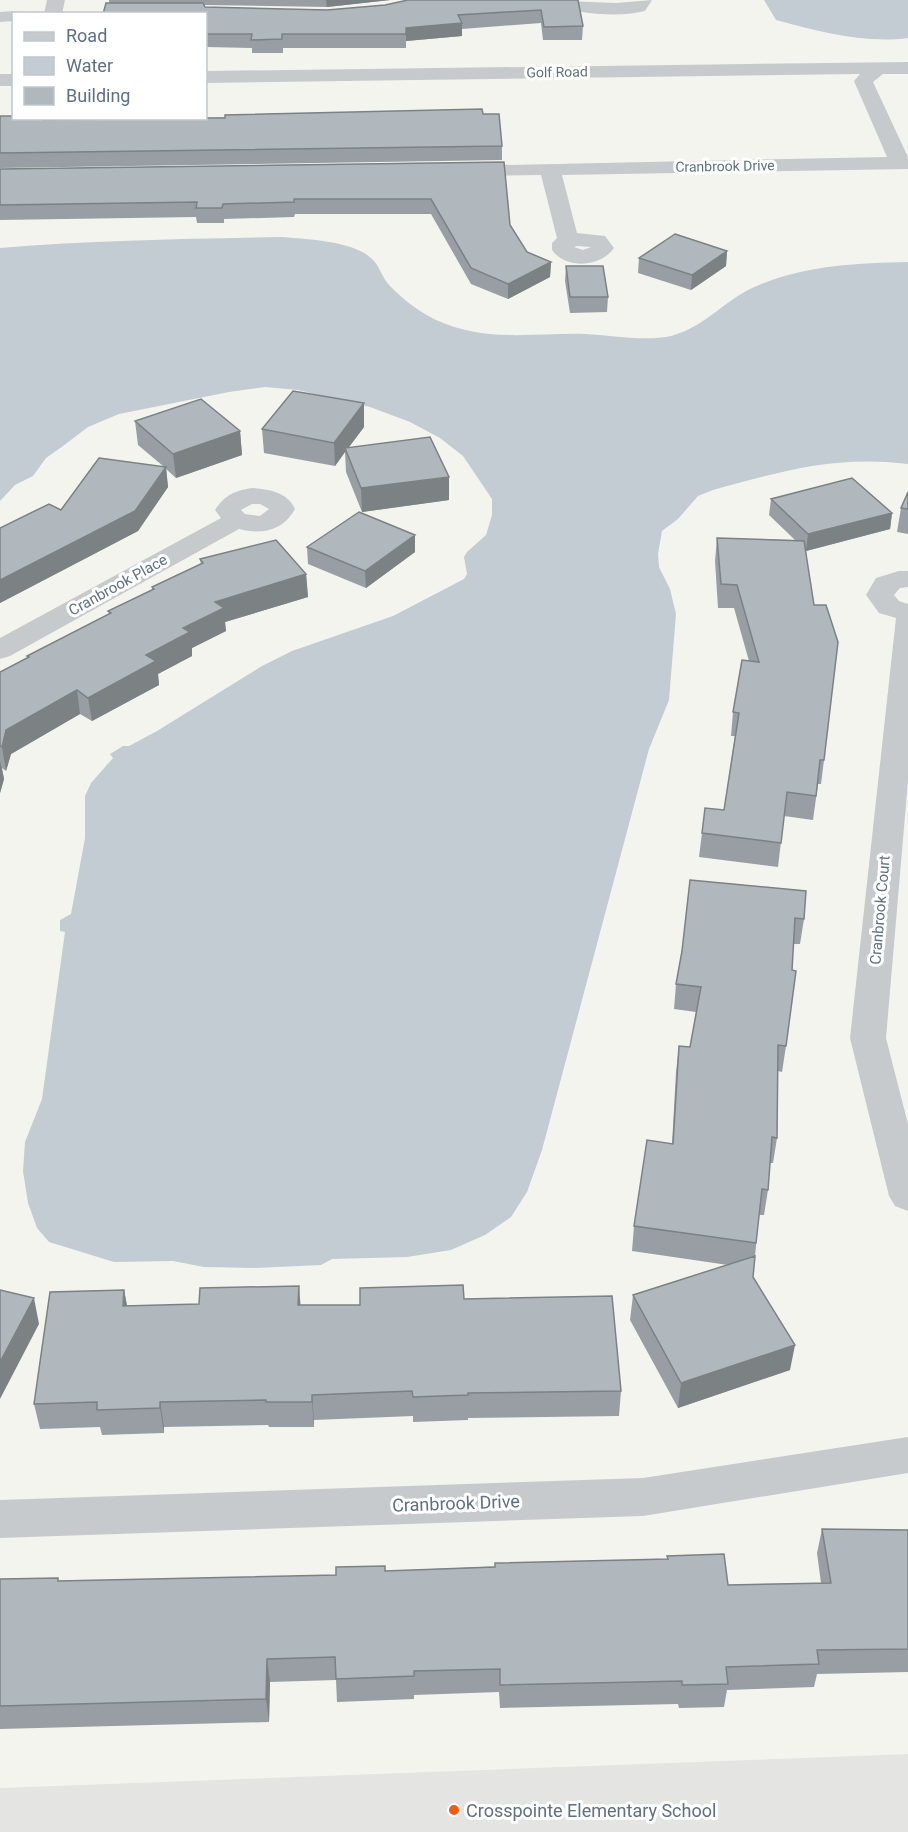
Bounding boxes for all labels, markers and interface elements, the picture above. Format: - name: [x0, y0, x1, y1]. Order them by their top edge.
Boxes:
- legend: [12, 12, 207, 120]
- text: Road: [66, 25, 107, 46]
- text: Water: [66, 55, 113, 76]
- street label: Golf Road: [526, 63, 588, 81]
- text: Building: [66, 85, 130, 106]
- street label: Cranbrook Drive: [675, 157, 775, 175]
- street label: Cranbrook Place: [66, 550, 170, 620]
- street label: Cranbrook Court: [866, 854, 894, 965]
- street label: Cranbrook Drive: [392, 1490, 520, 1516]
- place label: Crosspointe Elementary School: [466, 1800, 716, 1821]
- marker: Crosspointe Elementary School: [447, 1803, 461, 1817]

